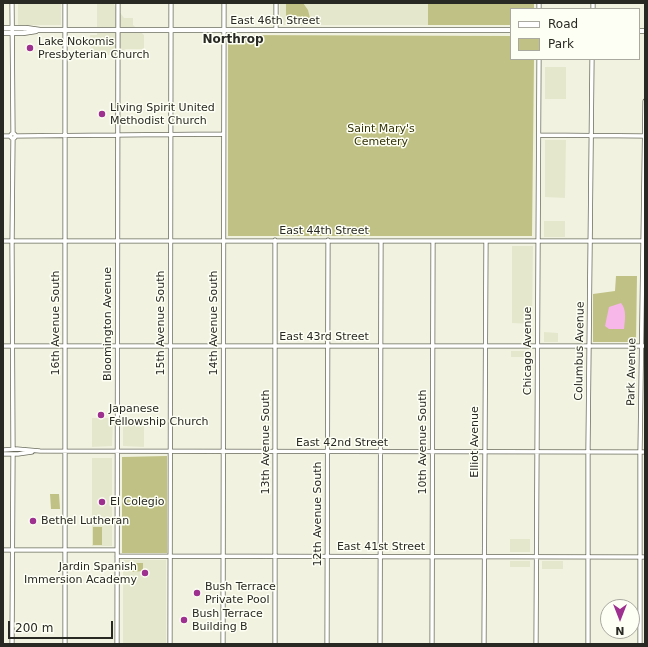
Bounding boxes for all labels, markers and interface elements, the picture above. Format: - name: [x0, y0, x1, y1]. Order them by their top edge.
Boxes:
- legend: [510, 8, 640, 60]
- street label: East 46th Street: [230, 14, 320, 28]
- text: Road: [548, 17, 578, 31]
- district label: Northrop: [202, 33, 264, 47]
- place label: Lake Nokomis Presbyterian Church: [38, 35, 150, 61]
- text: Park: [548, 37, 574, 51]
- marker: Lake Nokomis Presbyterian Church: [25, 43, 35, 53]
- place label: Living Spirit United Methodist Church: [110, 101, 215, 127]
- marker: Living Spirit United Methodist Church: [97, 109, 107, 119]
- park label: Saint Mary's Cemetery: [347, 122, 415, 148]
- street label: East 44th Street: [279, 224, 369, 238]
- street label: Bloomington Avenue: [101, 267, 115, 381]
- street label: 16th Avenue South: [49, 270, 63, 376]
- street label: 15th Avenue South: [154, 270, 168, 376]
- street label: 14th Avenue South: [207, 270, 221, 376]
- street label: Columbus Avenue: [573, 301, 587, 401]
- street label: Chicago Avenue: [521, 307, 535, 395]
- street label: East 43rd Street: [279, 330, 369, 344]
- street label: Park Avenue: [625, 338, 639, 406]
- street label: 13th Avenue South: [259, 389, 273, 495]
- street label: 10th Avenue South: [416, 389, 430, 495]
- place label: Japanese Fellowship Church: [109, 402, 208, 428]
- street label: Elliot Avenue: [468, 406, 482, 478]
- marker: Japanese Fellowship Church: [96, 410, 106, 420]
- street label: East 42nd Street: [296, 436, 388, 450]
- street label: 12th Avenue South: [311, 461, 325, 567]
- place label: El Colegio: [110, 495, 165, 509]
- marker: El Colegio: [97, 497, 107, 507]
- place label: Bethel Lutheran: [41, 514, 129, 528]
- marker: Bethel Lutheran: [28, 516, 38, 526]
- street label: East 41st Street: [337, 540, 425, 554]
- place label: Jardin Spanish Immersion Academy: [24, 560, 137, 586]
- marker: Jardin Spanish Immersion Academy: [140, 568, 150, 578]
- place label: Bush Terrace Private Pool: [205, 580, 276, 606]
- marker: Bush Terrace Private Pool: [192, 588, 202, 598]
- north arrow: [600, 599, 640, 639]
- place label: Bush Terrace Building B: [192, 607, 263, 633]
- scale bar: [10, 613, 115, 639]
- marker: Bush Terrace Building B: [179, 615, 189, 625]
- text: 200 m: [15, 621, 53, 635]
- text: N: [615, 624, 625, 637]

